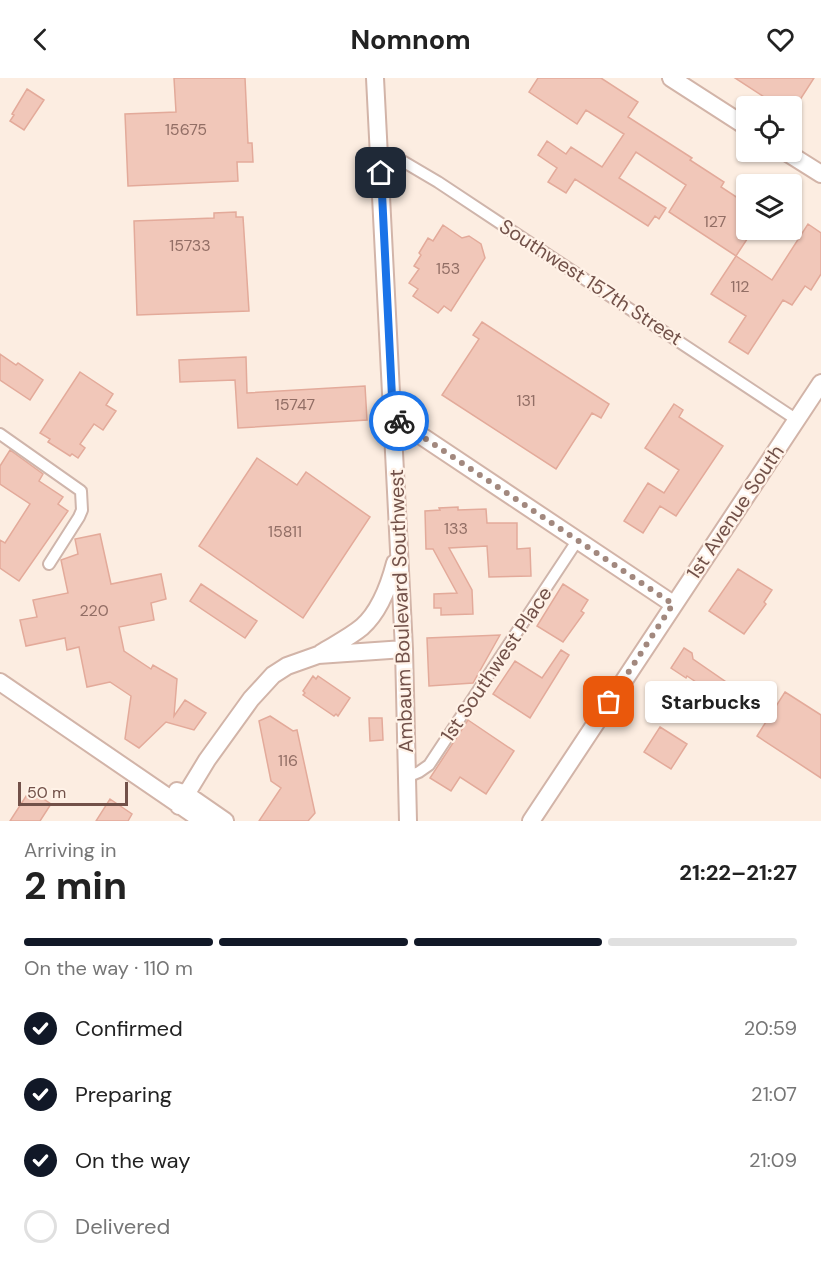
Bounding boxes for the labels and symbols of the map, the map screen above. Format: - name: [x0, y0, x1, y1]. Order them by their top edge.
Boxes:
- house number: 15675: [165, 119, 207, 140]
- pin: [355, 147, 406, 198]
- house number: 127: [704, 211, 726, 232]
- street label: Southwest 157th Street: [494, 213, 688, 351]
- house number: 15733: [169, 235, 211, 256]
- house number: 153: [436, 258, 460, 279]
- house number: 112: [730, 276, 750, 297]
- house number: 131: [516, 390, 536, 411]
- courier: [369, 391, 429, 451]
- house number: 15747: [275, 394, 315, 415]
- street label: 1st Avenue South: [680, 440, 790, 584]
- street label: Ambaum Boulevard Southwest: [383, 469, 419, 753]
- house number: 133: [444, 518, 468, 539]
- house number: 15811: [268, 521, 302, 542]
- street label: 1st Southwest Place: [434, 581, 558, 747]
- house number: 220: [79, 600, 109, 621]
- pin: [583, 676, 634, 727]
- callout: Starbucks: [645, 681, 777, 723]
- house number: 116: [278, 750, 298, 771]
- scale bar: [18, 779, 128, 806]

